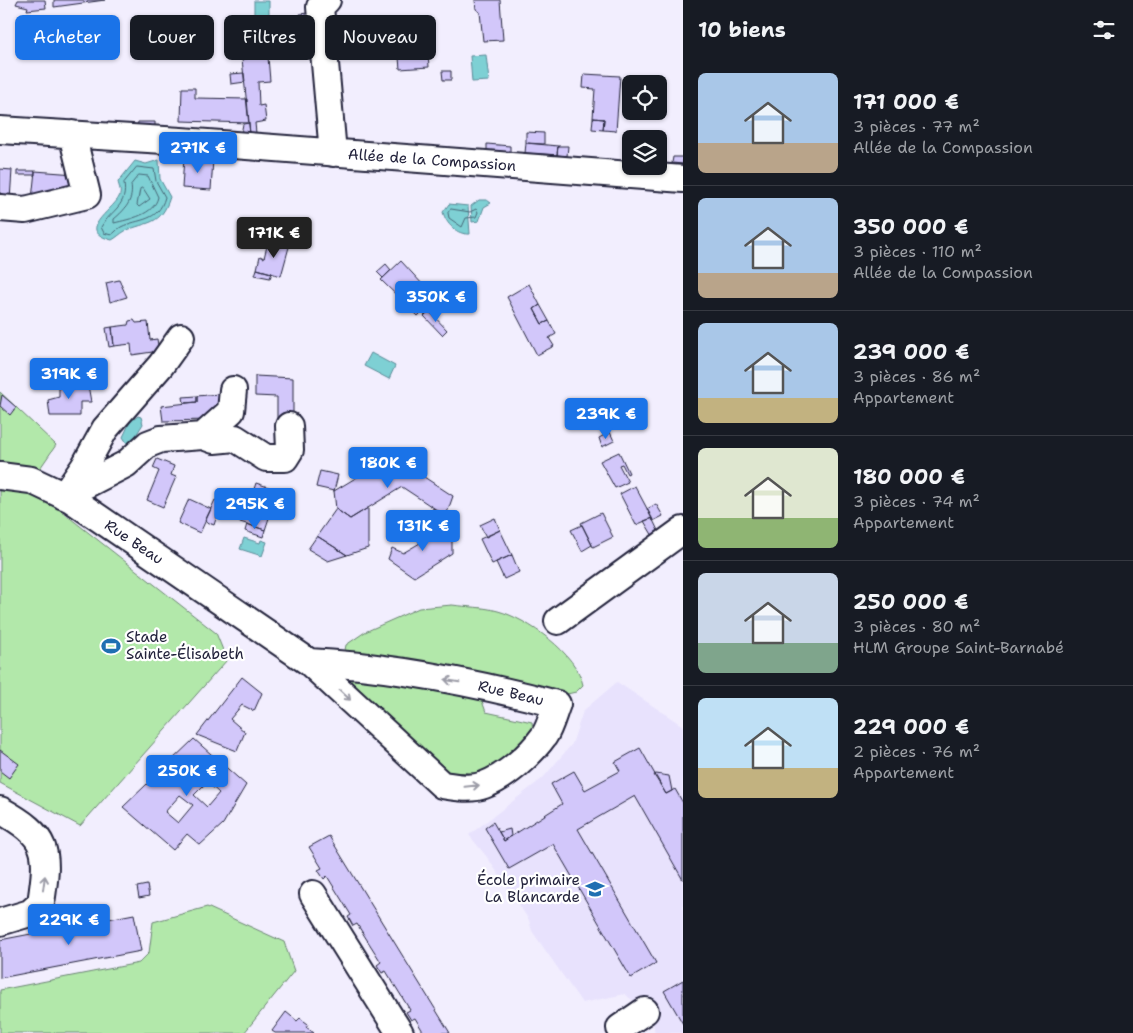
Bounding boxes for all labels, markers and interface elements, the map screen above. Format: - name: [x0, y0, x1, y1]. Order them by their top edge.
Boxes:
- chip: Acheter: [15, 15, 120, 60]
- chip: Louer: [130, 15, 214, 60]
- chip: Filtres: [224, 15, 315, 60]
- chip: Nouveau: [325, 15, 436, 60]
- text: 10 biens: [698, 16, 786, 44]
- icon: filters: [1090, 16, 1118, 44]
- map controls: [622, 75, 667, 175]
- button: locate: [622, 75, 667, 120]
- text: 171 000 €: [853, 88, 959, 116]
- icon: home: [738, 93, 798, 153]
- text: 3 pièces · 77 m²: [853, 116, 980, 137]
- button: layers: [622, 130, 667, 175]
- pin: 271K €: [157, 132, 239, 174]
- text: 271K €: [170, 137, 226, 158]
- text: Allée de la Compassion: [853, 137, 1033, 158]
- street label: Allée de la Compassion: [347, 144, 517, 176]
- text: 350 000 €: [853, 213, 969, 241]
- pin: 171K €: [233, 216, 315, 259]
- icon: home: [738, 218, 798, 278]
- text: 171K €: [248, 222, 300, 243]
- text: 3 pièces · 110 m²: [853, 241, 982, 262]
- text: Allée de la Compassion: [853, 262, 1033, 283]
- pin: 350K €: [395, 280, 477, 323]
- text: 350K €: [406, 286, 466, 307]
- text: 239 000 €: [853, 338, 969, 366]
- icon: home: [738, 343, 798, 403]
- pin: 319K €: [28, 358, 110, 400]
- text: 319K €: [41, 363, 97, 384]
- text: 3 pièces · 86 m²: [853, 366, 980, 387]
- text: Appartement: [853, 387, 954, 408]
- pin: 239K €: [565, 398, 647, 440]
- text: 239K €: [576, 403, 636, 424]
- pin: 180K €: [347, 446, 429, 489]
- text: 180K €: [359, 452, 417, 473]
- text: 180 000 €: [853, 463, 965, 491]
- icon: home: [738, 468, 798, 528]
- pin: 295K €: [214, 488, 296, 530]
- text: 3 pièces · 74 m²: [853, 491, 980, 512]
- text: 295K €: [225, 493, 285, 514]
- pin: 131K €: [382, 510, 464, 552]
- text: Appartement: [853, 512, 954, 533]
- street label: Rue Beau: [101, 515, 167, 569]
- text: 131K €: [397, 515, 449, 536]
- text: 250 000 €: [853, 588, 969, 616]
- icon: home: [738, 593, 798, 653]
- text: 3 pièces · 80 m²: [853, 616, 980, 637]
- place label: Stade Sainte-Élisabeth: [126, 627, 244, 664]
- sports icon: Stade Sainte-Élisabeth: [100, 635, 122, 657]
- text: HLM Groupe Saint-Barnabé: [853, 637, 1064, 658]
- one-way arrow: [445, 675, 461, 685]
- street label: Rue Beau: [476, 676, 546, 710]
- one-way arrow: [339, 689, 351, 701]
- text: 229 000 €: [853, 713, 969, 741]
- icon: home: [738, 718, 798, 778]
- text: 2 pièces · 76 m²: [853, 741, 980, 762]
- pin: 250K €: [146, 754, 228, 797]
- text: 250K €: [157, 760, 217, 781]
- text: Appartement: [853, 762, 954, 783]
- one-way arrow: [464, 781, 480, 791]
- place label: École primaire La Blancarde: [477, 869, 580, 907]
- one-way arrow: [39, 875, 49, 891]
- school or university icon: École primaire La Blancarde: [584, 878, 606, 900]
- pin: 229K €: [28, 904, 110, 946]
- text: 229K €: [39, 909, 99, 930]

